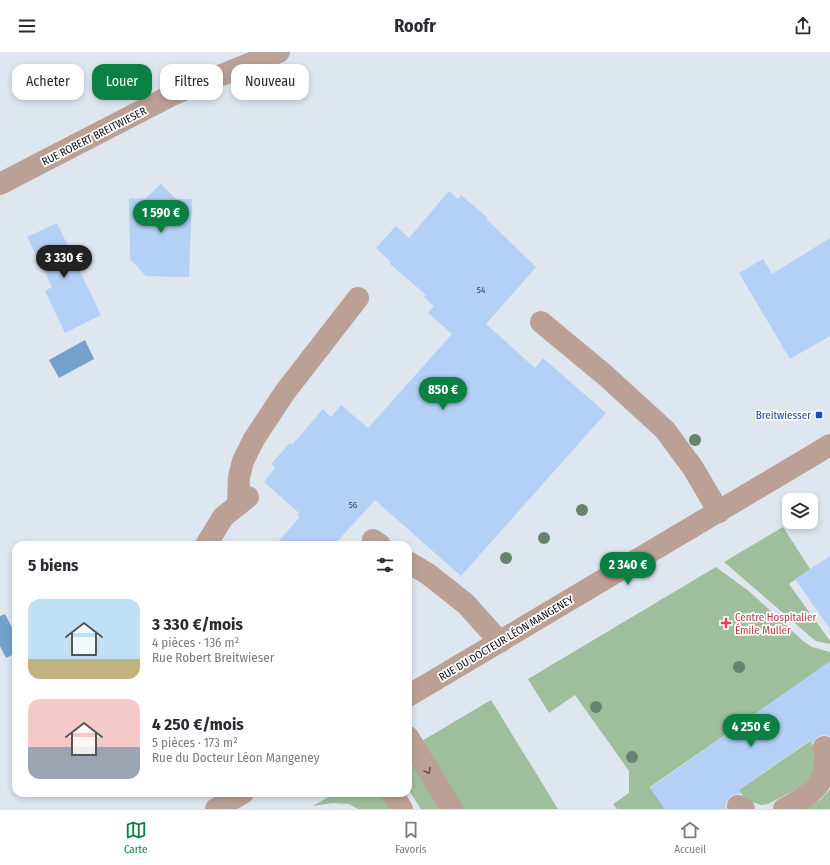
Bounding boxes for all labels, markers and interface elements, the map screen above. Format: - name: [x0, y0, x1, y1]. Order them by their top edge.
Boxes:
- icon: menu: [16, 15, 38, 37]
- text: Roofr: [394, 15, 436, 37]
- icon: share: [792, 15, 814, 37]
- chip: Acheter: [12, 64, 84, 100]
- chip: Louer: [92, 64, 152, 100]
- chip: Filtres: [160, 64, 223, 100]
- chip: Nouveau: [231, 64, 309, 100]
- street label: RUE ROBERT BREITWIESER: [40, 104, 149, 168]
- pin: 1 590 €: [124, 200, 198, 234]
- text: 1 590 €: [142, 205, 180, 220]
- pin: 3 330 €: [27, 245, 101, 279]
- text: 3 330 €: [45, 250, 83, 265]
- house number: 54: [477, 285, 486, 295]
- pin: 850 €: [415, 377, 471, 411]
- text: 850 €: [428, 382, 458, 397]
- place label: Breitwiesser: [756, 409, 811, 422]
- marker: Breitwiesser: [814, 410, 824, 420]
- map controls: [782, 493, 818, 529]
- button: layers: [782, 493, 818, 529]
- house number: 56: [349, 500, 358, 510]
- pin: 2 340 €: [591, 552, 665, 586]
- icon: filters: [374, 554, 396, 576]
- text: 5 biens: [28, 555, 79, 576]
- text: 2 340 €: [609, 557, 647, 572]
- street label: RUE DU DOCTEUR LÉON MANGENEY: [436, 592, 576, 684]
- place label: Centre Hospitalier Émile Muller: [735, 611, 816, 637]
- text: 3 330 €/mois: [152, 614, 243, 635]
- icon: home: [60, 615, 108, 663]
- marker: Centre Hospitalier Émile Muller: [720, 617, 732, 629]
- text: 4 pièces · 136 m²: [152, 635, 239, 650]
- text: Rue Robert Breitwieser: [152, 650, 274, 665]
- text: 4 250 €/mois: [152, 714, 244, 735]
- pin: 4 250 €: [714, 714, 788, 748]
- icon: home: [60, 715, 108, 763]
- text: 4 250 €: [732, 719, 770, 734]
- text: 5 pièces · 173 m²: [152, 735, 238, 750]
- text: Rue du Docteur Léon Mangeney: [152, 750, 319, 765]
- one-way arrow: [424, 766, 431, 773]
- tab: Carte: [124, 819, 147, 856]
- tab: Favoris: [395, 819, 427, 856]
- tab: Accueil: [674, 819, 706, 856]

